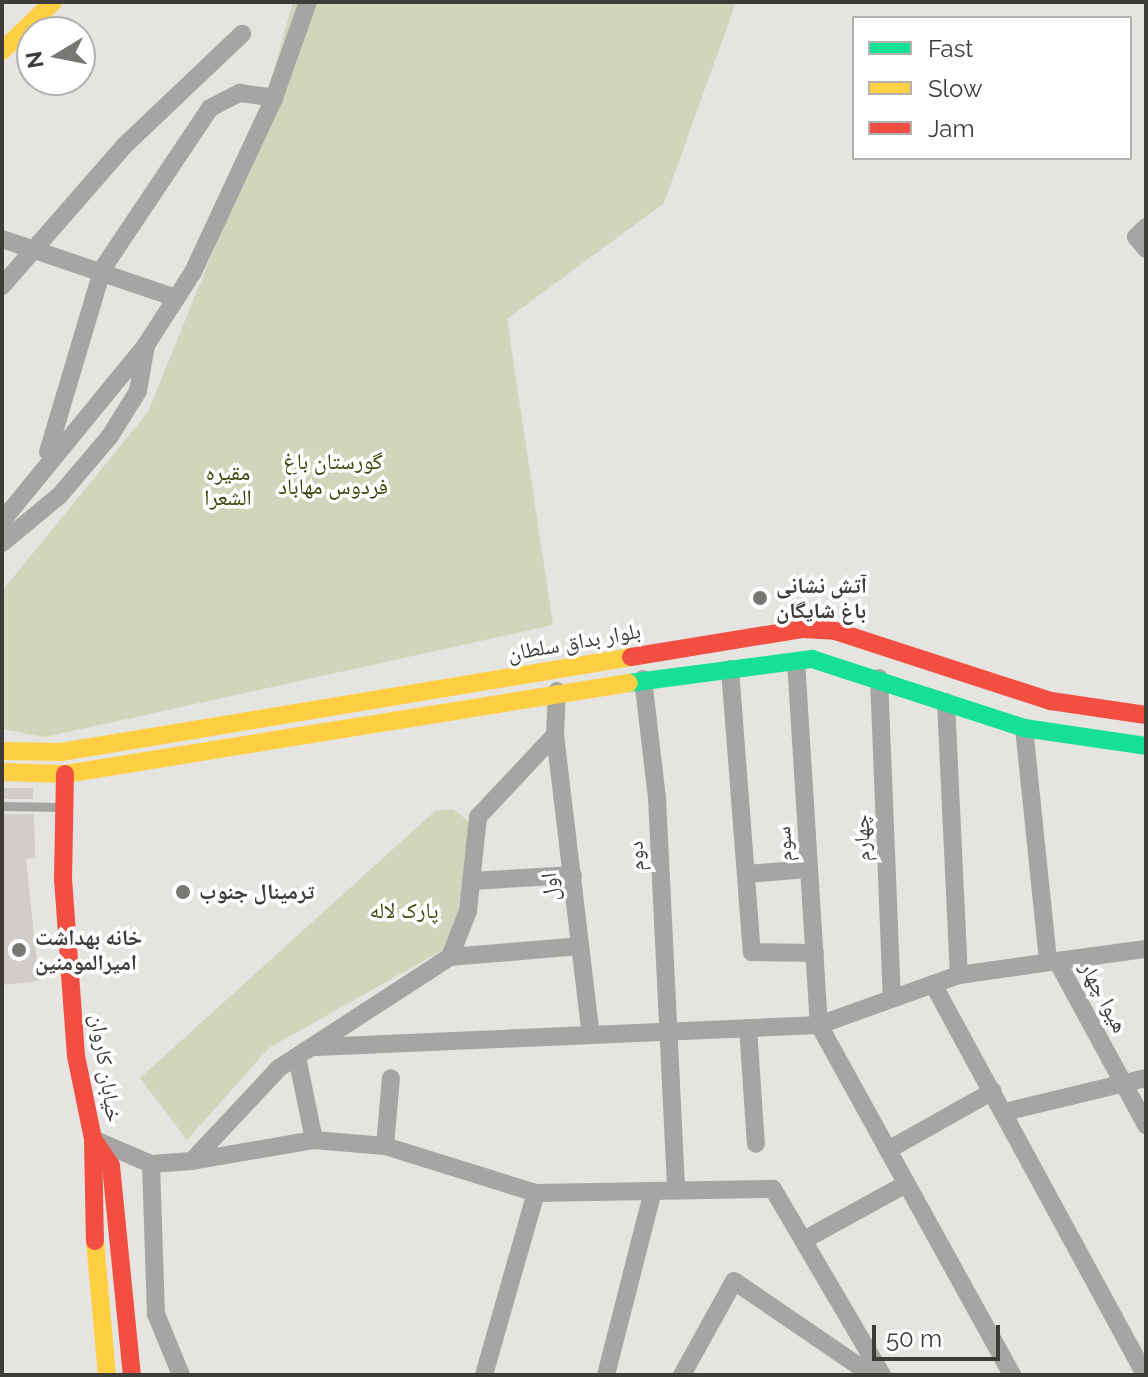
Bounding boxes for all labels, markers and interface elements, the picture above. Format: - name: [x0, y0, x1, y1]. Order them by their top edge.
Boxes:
- north arrow: [16, 16, 96, 96]
- legend: [852, 16, 1132, 160]
- text: Fast: [928, 34, 973, 63]
- text: N: [20, 49, 49, 70]
- text: Slow: [928, 74, 982, 103]
- text: Jam: [928, 114, 974, 143]
- park label: گورستان باغ فردوس مهاباد: [278, 448, 388, 500]
- park label: مقیره الشعرا: [204, 459, 252, 510]
- place label: آتش نشانی باغ شایگان: [776, 572, 867, 624]
- marker: آتش نشانی باغ شایگان: [751, 589, 769, 607]
- street label: بلوار بداق سلطان: [505, 617, 643, 667]
- street label: چهارم: [848, 814, 876, 862]
- street label: سوم: [770, 825, 798, 863]
- street label: دوم: [622, 840, 650, 872]
- street label: اول: [535, 871, 565, 903]
- place label: ترمینال جنوب: [199, 879, 314, 905]
- marker: ترمینال جنوب: [174, 883, 192, 901]
- park label: پارک لاله: [369, 898, 439, 924]
- place label: خانه بهداشت امیرالمومنین: [35, 924, 142, 976]
- marker: خانه بهداشت امیرالمومنین: [10, 941, 28, 959]
- street label: هیوا چهار: [1074, 957, 1134, 1037]
- street label: خیابان کاروان: [84, 1012, 128, 1124]
- scale bar: [876, 1309, 1004, 1359]
- text: 50 m: [886, 1324, 942, 1353]

